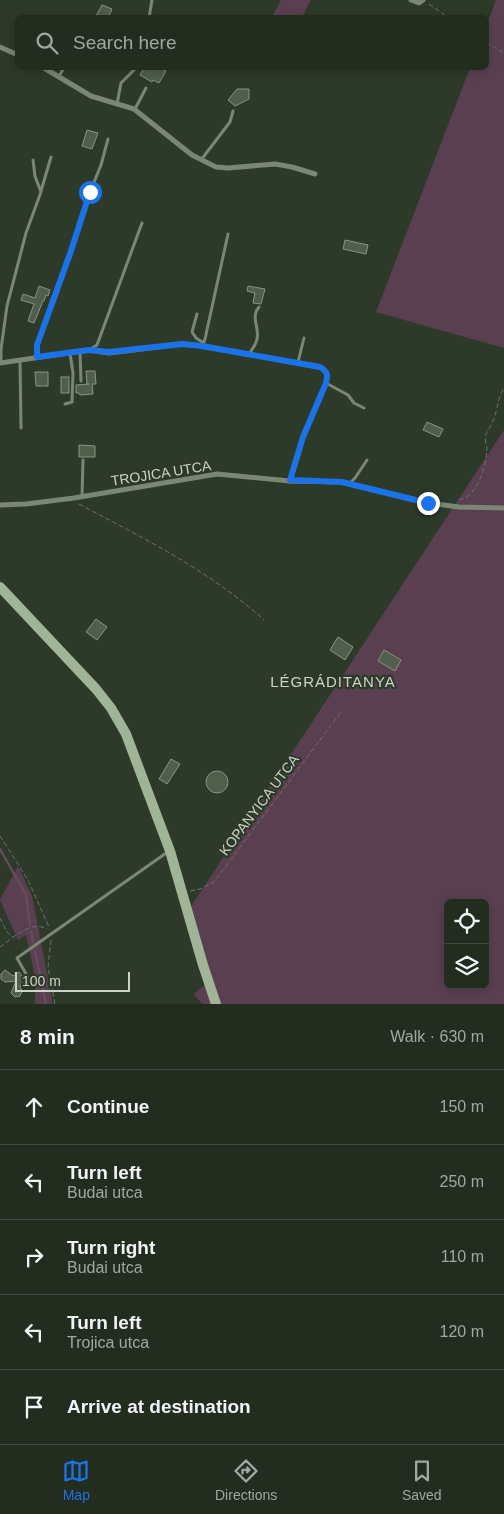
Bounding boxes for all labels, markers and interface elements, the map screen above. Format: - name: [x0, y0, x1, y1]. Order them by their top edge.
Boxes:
- search box: [15, 15, 489, 70]
- icon: search: [33, 29, 61, 57]
- text: Search here: [73, 32, 177, 53]
- route start: [79, 181, 102, 204]
- street label: TROJICA UTCA: [110, 457, 213, 489]
- route end: [417, 492, 440, 515]
- district label: LÉGRÁDITANYA: [270, 673, 396, 690]
- street label: KOPANYICA UTCA: [216, 751, 302, 858]
- map controls: [444, 899, 489, 989]
- button: locate: [444, 899, 489, 944]
- button: layers: [444, 944, 489, 989]
- scale bar: [15, 969, 130, 992]
- text: 100 m: [22, 973, 61, 989]
- text: 8 min: [20, 1025, 75, 1048]
- text: Walk · 630 m: [390, 1028, 484, 1045]
- icon: ahead: [20, 1093, 48, 1121]
- text: Continue: [67, 1096, 149, 1117]
- text: 150 m: [440, 1098, 484, 1115]
- text: Turn left: [67, 1162, 142, 1183]
- icon: left: [20, 1168, 48, 1196]
- text: 250 m: [440, 1173, 484, 1190]
- text: Budai utca: [67, 1184, 143, 1201]
- text: Turn right: [67, 1237, 155, 1258]
- icon: right: [20, 1243, 48, 1271]
- text: 110 m: [441, 1248, 484, 1265]
- text: Budai utca: [67, 1259, 143, 1276]
- text: Turn left: [67, 1312, 142, 1333]
- icon: left: [20, 1318, 48, 1346]
- text: 120 m: [440, 1323, 484, 1340]
- text: Trojica utca: [67, 1334, 149, 1351]
- icon: arrive: [20, 1393, 48, 1421]
- text: Arrive at destination: [67, 1396, 251, 1417]
- tab: Map: [62, 1457, 90, 1503]
- tab: Directions: [215, 1457, 277, 1503]
- tab: Saved: [402, 1457, 442, 1503]

